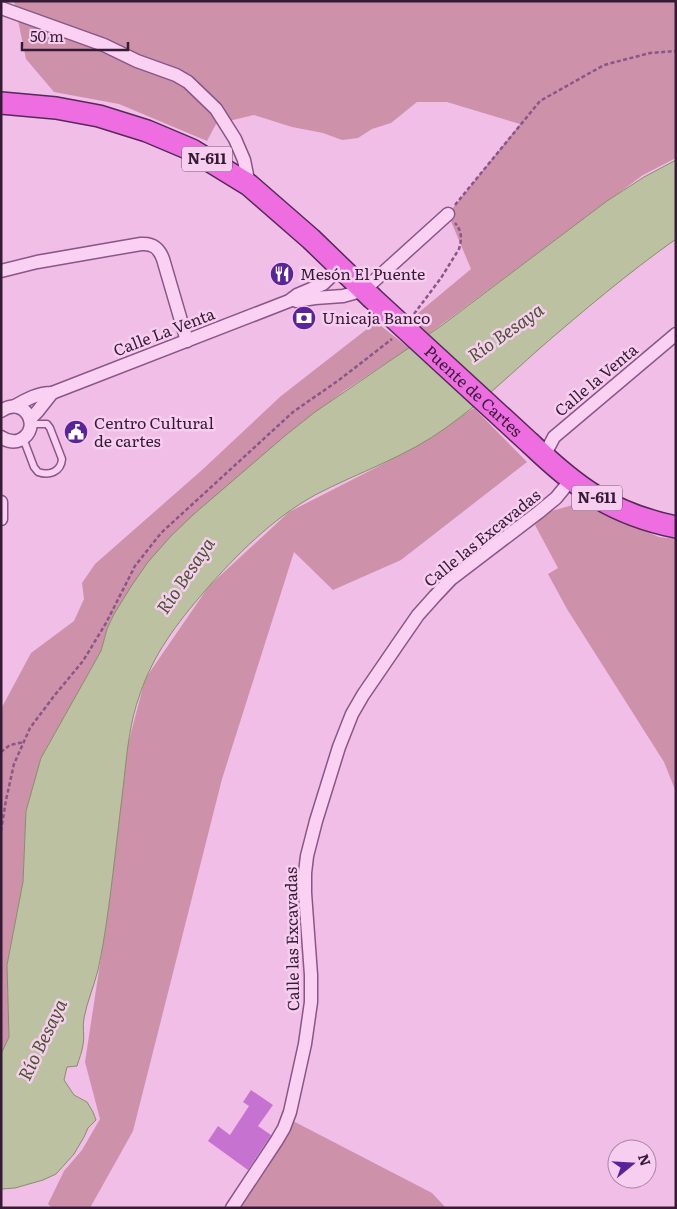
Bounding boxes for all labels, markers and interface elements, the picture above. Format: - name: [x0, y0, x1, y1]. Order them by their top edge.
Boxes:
- scale bar: [22, 20, 129, 52]
- text: 50 m: [30, 24, 64, 47]
- road number: N-611: [182, 146, 232, 172]
- restaurant icon: Mesón El Puente: [269, 261, 295, 287]
- place label: Mesón El Puente: [300, 261, 425, 285]
- water label: Río Besaya: [462, 295, 549, 368]
- street label: Calle La Venta: [109, 301, 218, 361]
- bank icon: Unicaja Banco: [291, 305, 317, 331]
- place label: Unicaja Banco: [322, 305, 430, 329]
- street label: Calle la Venta: [548, 337, 643, 421]
- street label: Puente de Cartes: [420, 339, 529, 442]
- place label: Centro Cultural de cartes: [94, 410, 214, 452]
- public building icon: Centro Cultural de cartes: [63, 419, 89, 445]
- street label: Calle las Excavadas: [418, 483, 545, 592]
- road number: N-611: [572, 486, 622, 510]
- water label: Río Besaya: [149, 531, 221, 619]
- street label: Calle las Excavadas: [278, 867, 304, 1011]
- water label: Río Besaya: [10, 994, 73, 1085]
- north arrow: [607, 1139, 657, 1189]
- text: N: [634, 1151, 657, 1169]

